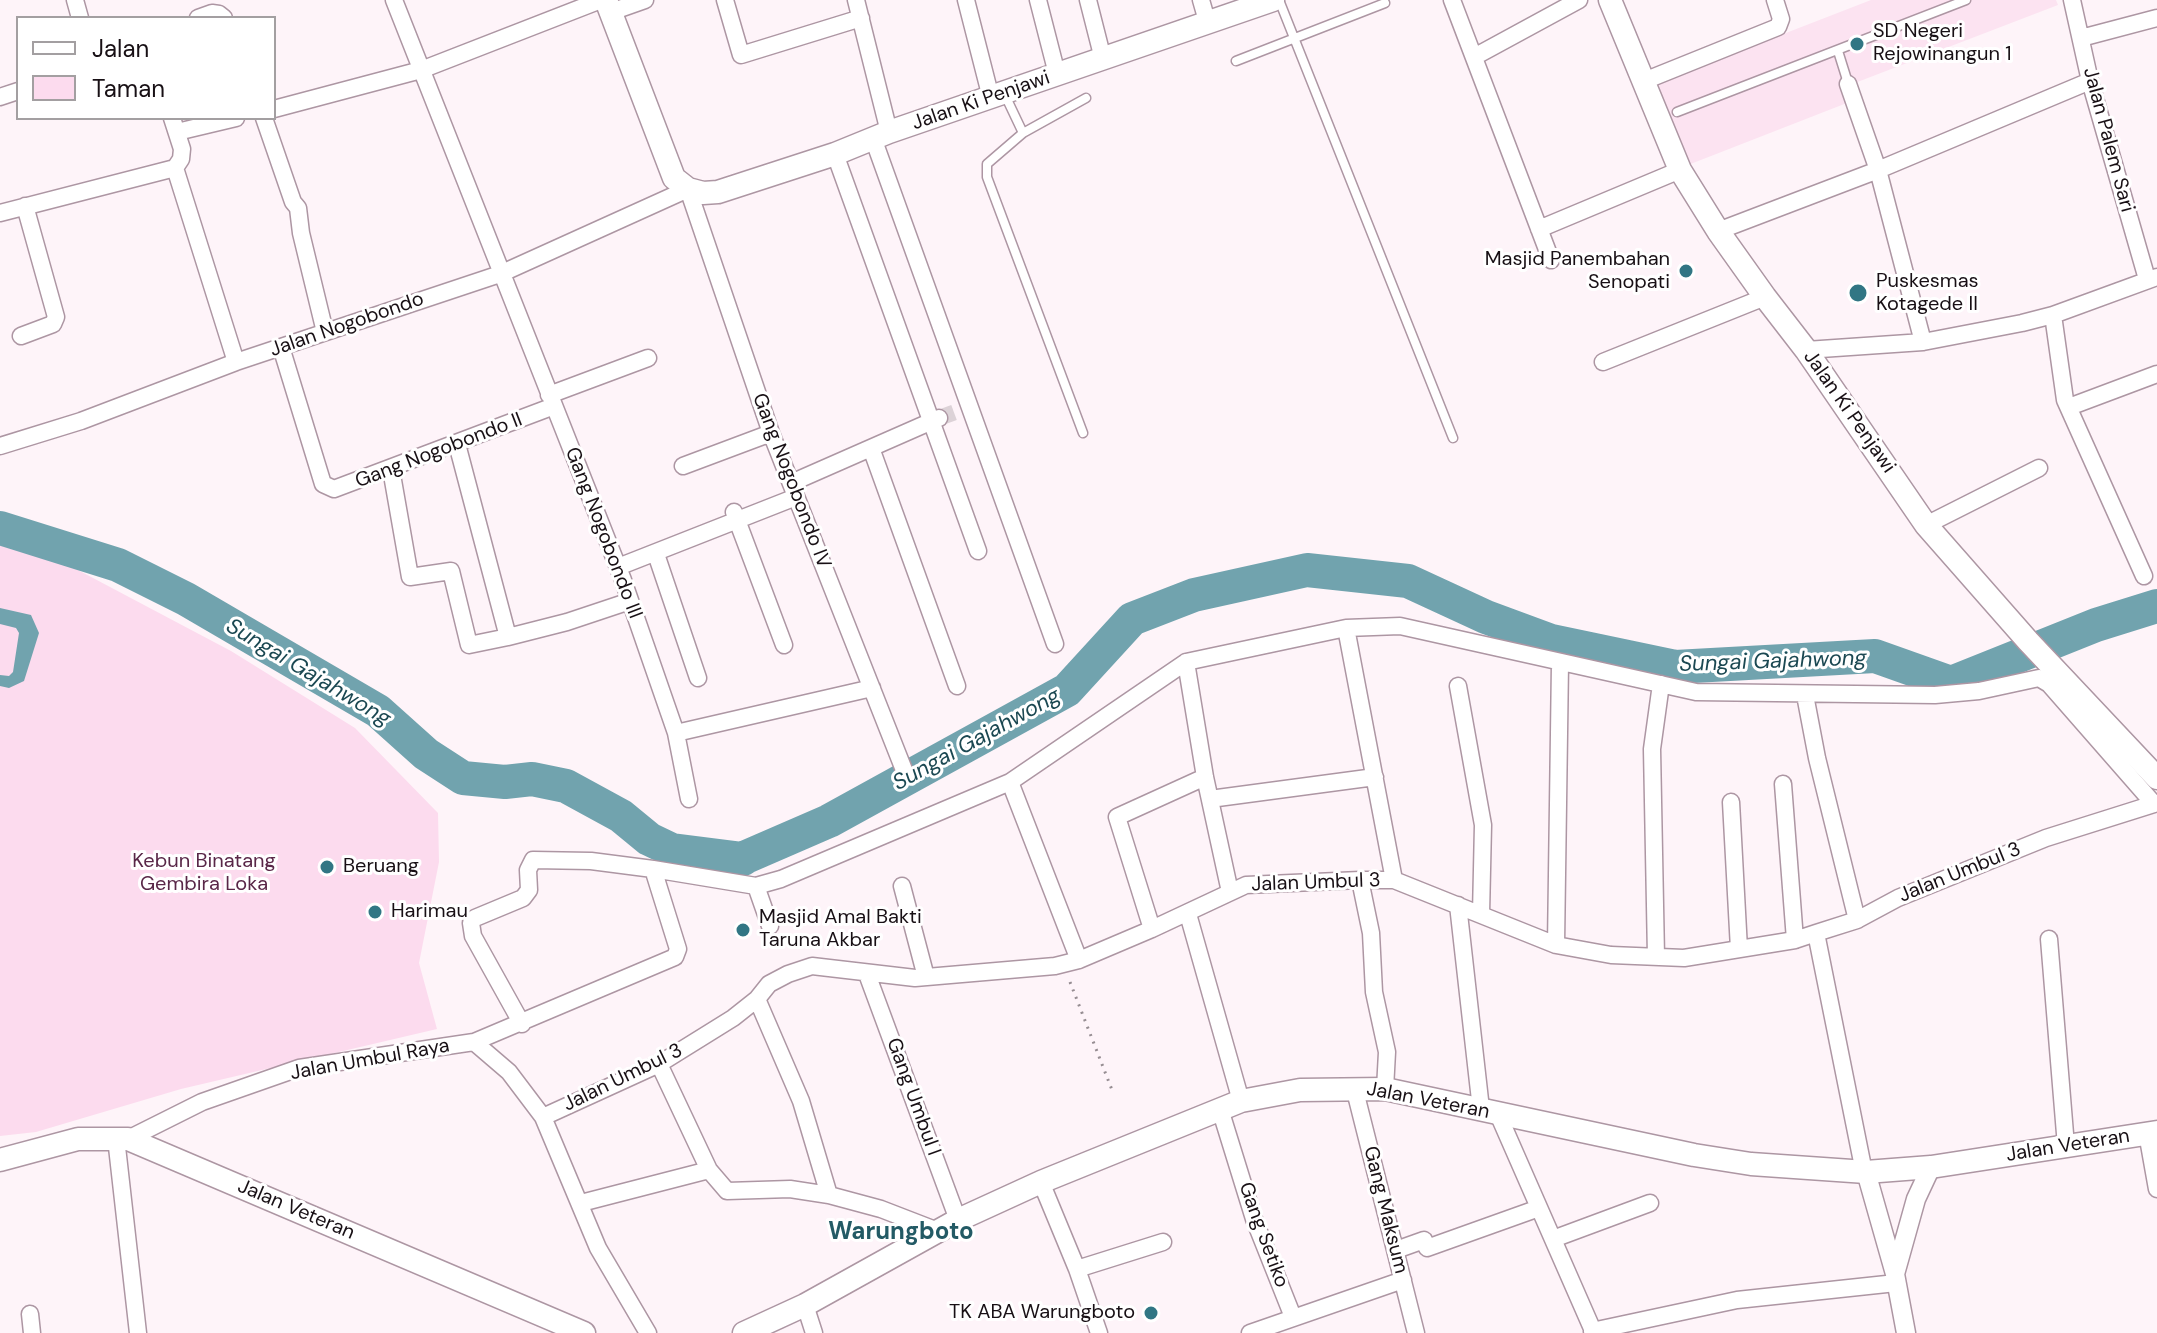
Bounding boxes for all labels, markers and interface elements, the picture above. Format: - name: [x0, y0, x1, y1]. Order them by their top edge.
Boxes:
- legend: [16, 16, 276, 120]
- place label: SD Negeri Rejowinangun 1: [1873, 20, 2012, 67]
- text: Jalan: [92, 33, 149, 64]
- marker: SD Negeri Rejowinangun 1: [1848, 35, 1866, 53]
- street label: Jalan Palem Sari: [2077, 65, 2139, 215]
- street label: Jalan Ki Penjawi: [909, 66, 1053, 136]
- text: Taman: [92, 73, 165, 104]
- place label: Masjid Panembahan Senopati: [1485, 248, 1670, 295]
- marker: Masjid Panembahan Senopati: [1677, 262, 1695, 280]
- place label: Puskesmas Kotagede II: [1876, 270, 1979, 317]
- marker: Puskesmas Kotagede II: [1847, 282, 1869, 304]
- street label: Jalan Nogobondo: [267, 287, 427, 363]
- street label: Jalan Ki Penjawi: [1798, 346, 1900, 478]
- street label: Gang Nogobondo IV: [747, 390, 835, 572]
- street label: Gang Nogobondo II: [352, 408, 526, 494]
- street label: Gang Nogobondo III: [559, 444, 647, 622]
- water label: Sungai Gajahwong: [221, 613, 395, 733]
- water label: Sungai Gajahwong: [1679, 646, 1867, 678]
- water label: Sungai Gajahwong: [889, 683, 1065, 797]
- street label: Jalan Umbul 3: [1895, 838, 2025, 908]
- park label: Kebun Binatang Gembira Loka: [132, 850, 276, 897]
- place label: Beruang: [343, 855, 419, 879]
- marker: Beruang: [318, 858, 336, 876]
- street label: Jalan Umbul 3: [1251, 869, 1381, 897]
- place label: Harimau: [391, 900, 468, 924]
- marker: Harimau: [366, 903, 384, 921]
- place label: Masjid Amal Bakti Taruna Akbar: [759, 906, 922, 953]
- marker: Masjid Amal Bakti Taruna Akbar: [734, 921, 752, 939]
- street label: Jalan Umbul Raya: [289, 1034, 451, 1086]
- street label: Gang Umbul I: [881, 1035, 945, 1159]
- street label: Jalan Umbul 3: [560, 1039, 686, 1117]
- street label: Jalan Veteran: [1364, 1077, 1492, 1125]
- street label: Jalan Veteran: [2004, 1124, 2132, 1168]
- street label: Gang Maksum: [1358, 1144, 1412, 1276]
- street label: Jalan Veteran: [234, 1175, 358, 1245]
- street label: Gang Setiko: [1233, 1179, 1293, 1291]
- district label: Warungboto: [828, 1219, 974, 1247]
- place label: TK ABA Warungboto: [949, 1301, 1135, 1325]
- marker: TK ABA Warungboto: [1142, 1304, 1160, 1322]

